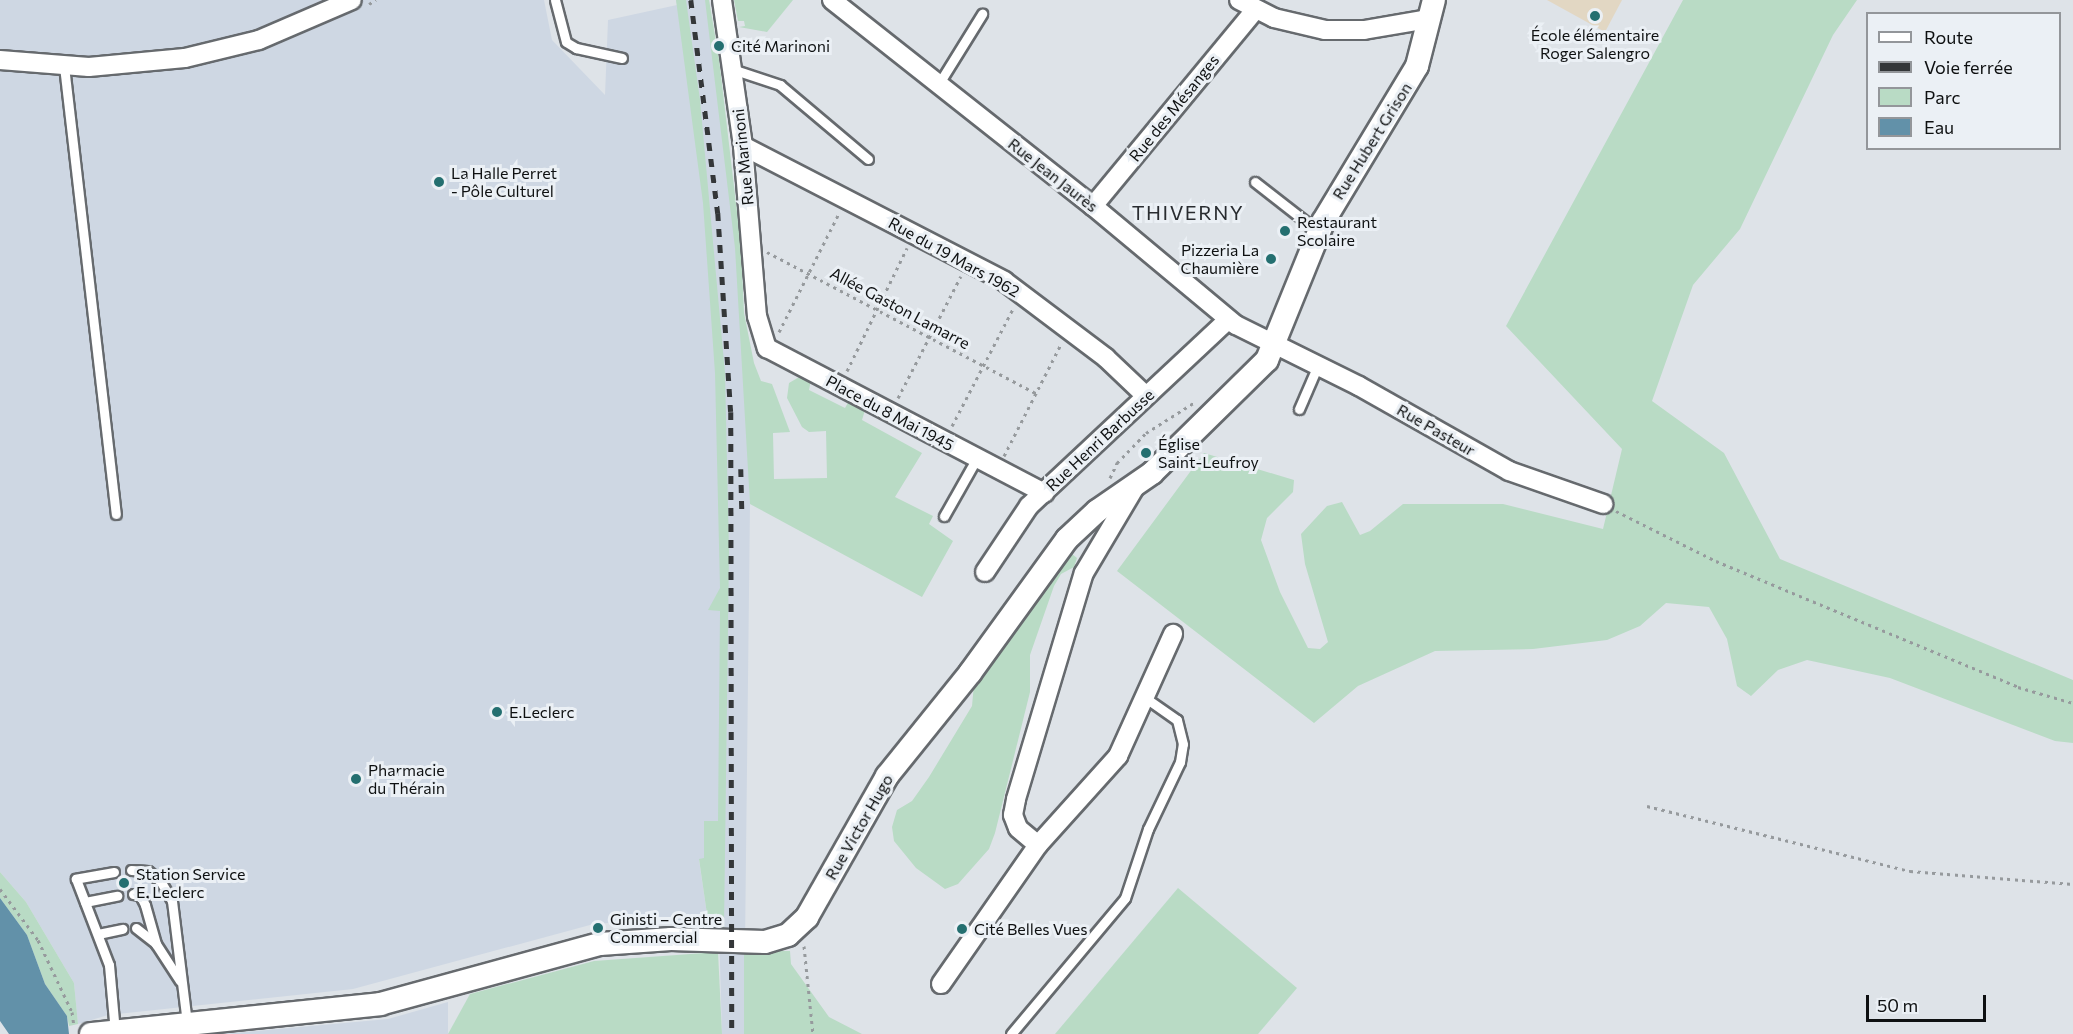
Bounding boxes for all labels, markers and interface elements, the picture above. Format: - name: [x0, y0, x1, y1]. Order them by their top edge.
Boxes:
- marker: École élémentaire Roger Salengro: [1588, 9, 1602, 23]
- legend: [1866, 12, 2061, 150]
- place label: École élémentaire Roger Salengro: [1531, 25, 1659, 63]
- text: Route: [1924, 26, 1973, 48]
- place label: Cité Marinoni: [731, 36, 830, 56]
- marker: Cité Marinoni: [712, 39, 726, 53]
- street label: Rue des Mésanges: [1125, 51, 1223, 165]
- text: Voie ferrée: [1924, 56, 2013, 78]
- street label: Rue Hubert Grison: [1328, 79, 1416, 203]
- text: Parc: [1924, 86, 1961, 108]
- street label: Rue Marinoni: [728, 108, 758, 206]
- text: Eau: [1924, 116, 1954, 138]
- street label: Rue Jean Jaurès: [1004, 134, 1102, 216]
- place label: La Halle Perret - Pôle Culturel: [451, 163, 557, 201]
- marker: La Halle Perret - Pôle Culturel: [432, 175, 446, 189]
- district label: THIVERNY: [1132, 200, 1244, 224]
- place label: Restaurant Scolaire: [1297, 212, 1377, 250]
- street label: Rue du 19 Mars 1962: [885, 213, 1023, 301]
- marker: Restaurant Scolaire: [1278, 224, 1292, 238]
- place label: Pizzeria La Chaumière: [1181, 240, 1259, 278]
- marker: Pizzeria La Chaumière: [1264, 252, 1278, 266]
- street label: Allée Gaston Lamarre: [827, 263, 973, 353]
- street label: Place du 8 Mai 1945: [823, 371, 957, 455]
- street label: Rue Henri Barbusse: [1042, 385, 1158, 495]
- street label: Rue Pasteur: [1394, 400, 1478, 460]
- place label: Église Saint-Leufroy: [1158, 434, 1259, 472]
- marker: Église Saint-Leufroy: [1139, 446, 1153, 460]
- place label: E.Leclerc: [509, 702, 574, 722]
- marker: E.Leclerc: [490, 705, 504, 719]
- place label: Pharmacie du Thérain: [368, 760, 445, 798]
- street label: Rue Victor Hugo: [821, 771, 897, 883]
- marker: Pharmacie du Thérain: [349, 772, 363, 786]
- place label: Station Service E. Leclerc: [136, 864, 246, 902]
- marker: Station Service E. Leclerc: [117, 876, 131, 890]
- place label: Ginisti – Centre Commercial: [610, 909, 722, 947]
- place label: Cité Belles Vues: [974, 919, 1088, 939]
- marker: Ginisti – Centre Commercial: [591, 921, 605, 935]
- marker: Cité Belles Vues: [955, 922, 969, 936]
- scale bar: [1869, 983, 1989, 1021]
- text: 50 m: [1877, 994, 1918, 1016]

